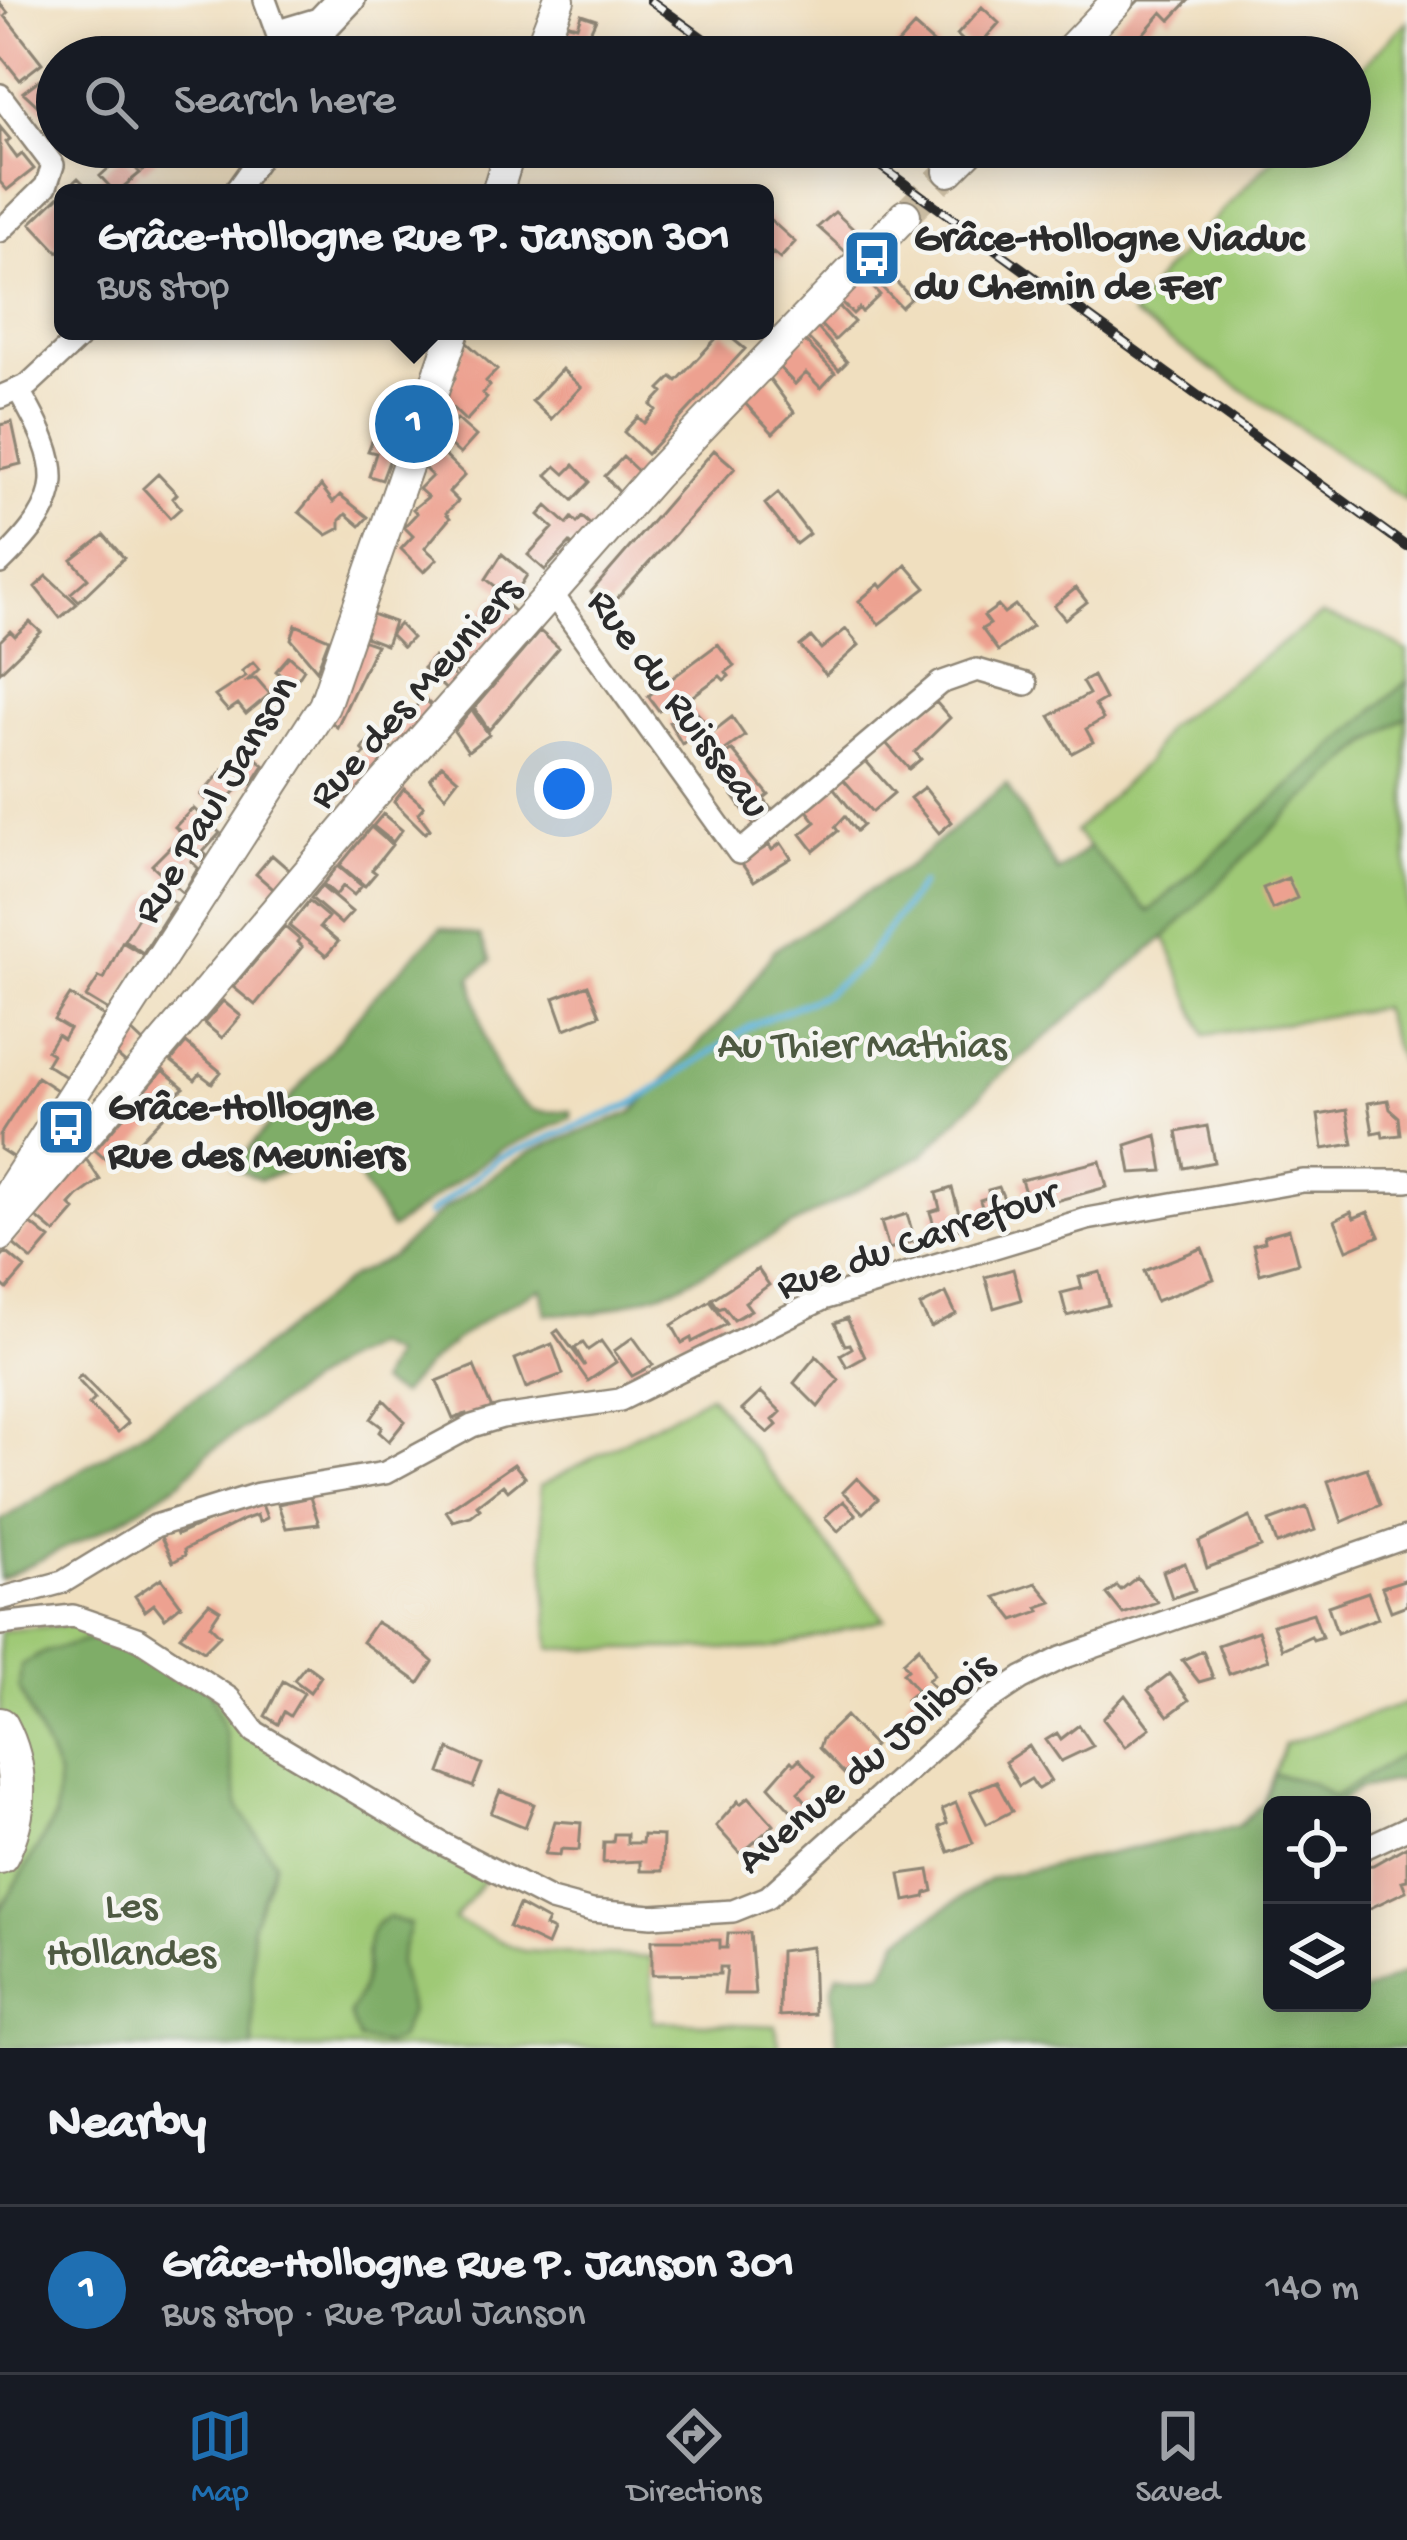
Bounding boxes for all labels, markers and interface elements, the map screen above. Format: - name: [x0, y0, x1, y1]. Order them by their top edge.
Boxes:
- search box: [36, 36, 1371, 168]
- icon: search: [78, 69, 144, 135]
- text: Search here: [174, 76, 396, 129]
- popup: [54, 184, 774, 340]
- text: Grâce-Hollogne Rue P. Janson 301: [98, 213, 730, 266]
- place label: Grâce-Hollogne Viaduc du Chemin de Fer: [914, 217, 1306, 314]
- bus stop icon: Grâce-Hollogne Viaduc du Chemin de Fer: [841, 227, 903, 289]
- text: Bus stop: [98, 266, 229, 312]
- pin: 1: [375, 379, 453, 469]
- street label: Rue des Meuniers: [300, 567, 536, 822]
- street label: Rue du Ruisseau: [574, 581, 778, 830]
- street label: Rue Paul Janson: [125, 668, 312, 934]
- your location: [534, 759, 594, 819]
- park label: Au Thier Mathias: [718, 1024, 1008, 1073]
- place label: Grâce-Hollogne Rue des Meuniers: [108, 1086, 407, 1183]
- bus stop icon: Grâce-Hollogne Rue des Meuniers: [35, 1096, 97, 1158]
- street label: Rue du Carrefour: [771, 1171, 1069, 1314]
- street label: Avenue du Jolibois: [729, 1643, 1008, 1888]
- map controls: [1263, 1796, 1371, 2012]
- button: locate: [1263, 1796, 1371, 1904]
- park label: Les Hollandes: [46, 1884, 217, 1981]
- button: layers: [1263, 1904, 1371, 2012]
- text: Nearby: [48, 2096, 206, 2156]
- text: Grâce-Hollogne Rue P. Janson 301: [162, 2240, 794, 2293]
- text: 1: [79, 2267, 95, 2313]
- text: 140 m: [1266, 2267, 1359, 2313]
- text: Bus stop · Rue Paul Janson: [162, 2293, 586, 2339]
- tab: Map: [187, 2403, 253, 2513]
- tab: Directions: [627, 2403, 761, 2513]
- tab: Saved: [1135, 2403, 1220, 2513]

